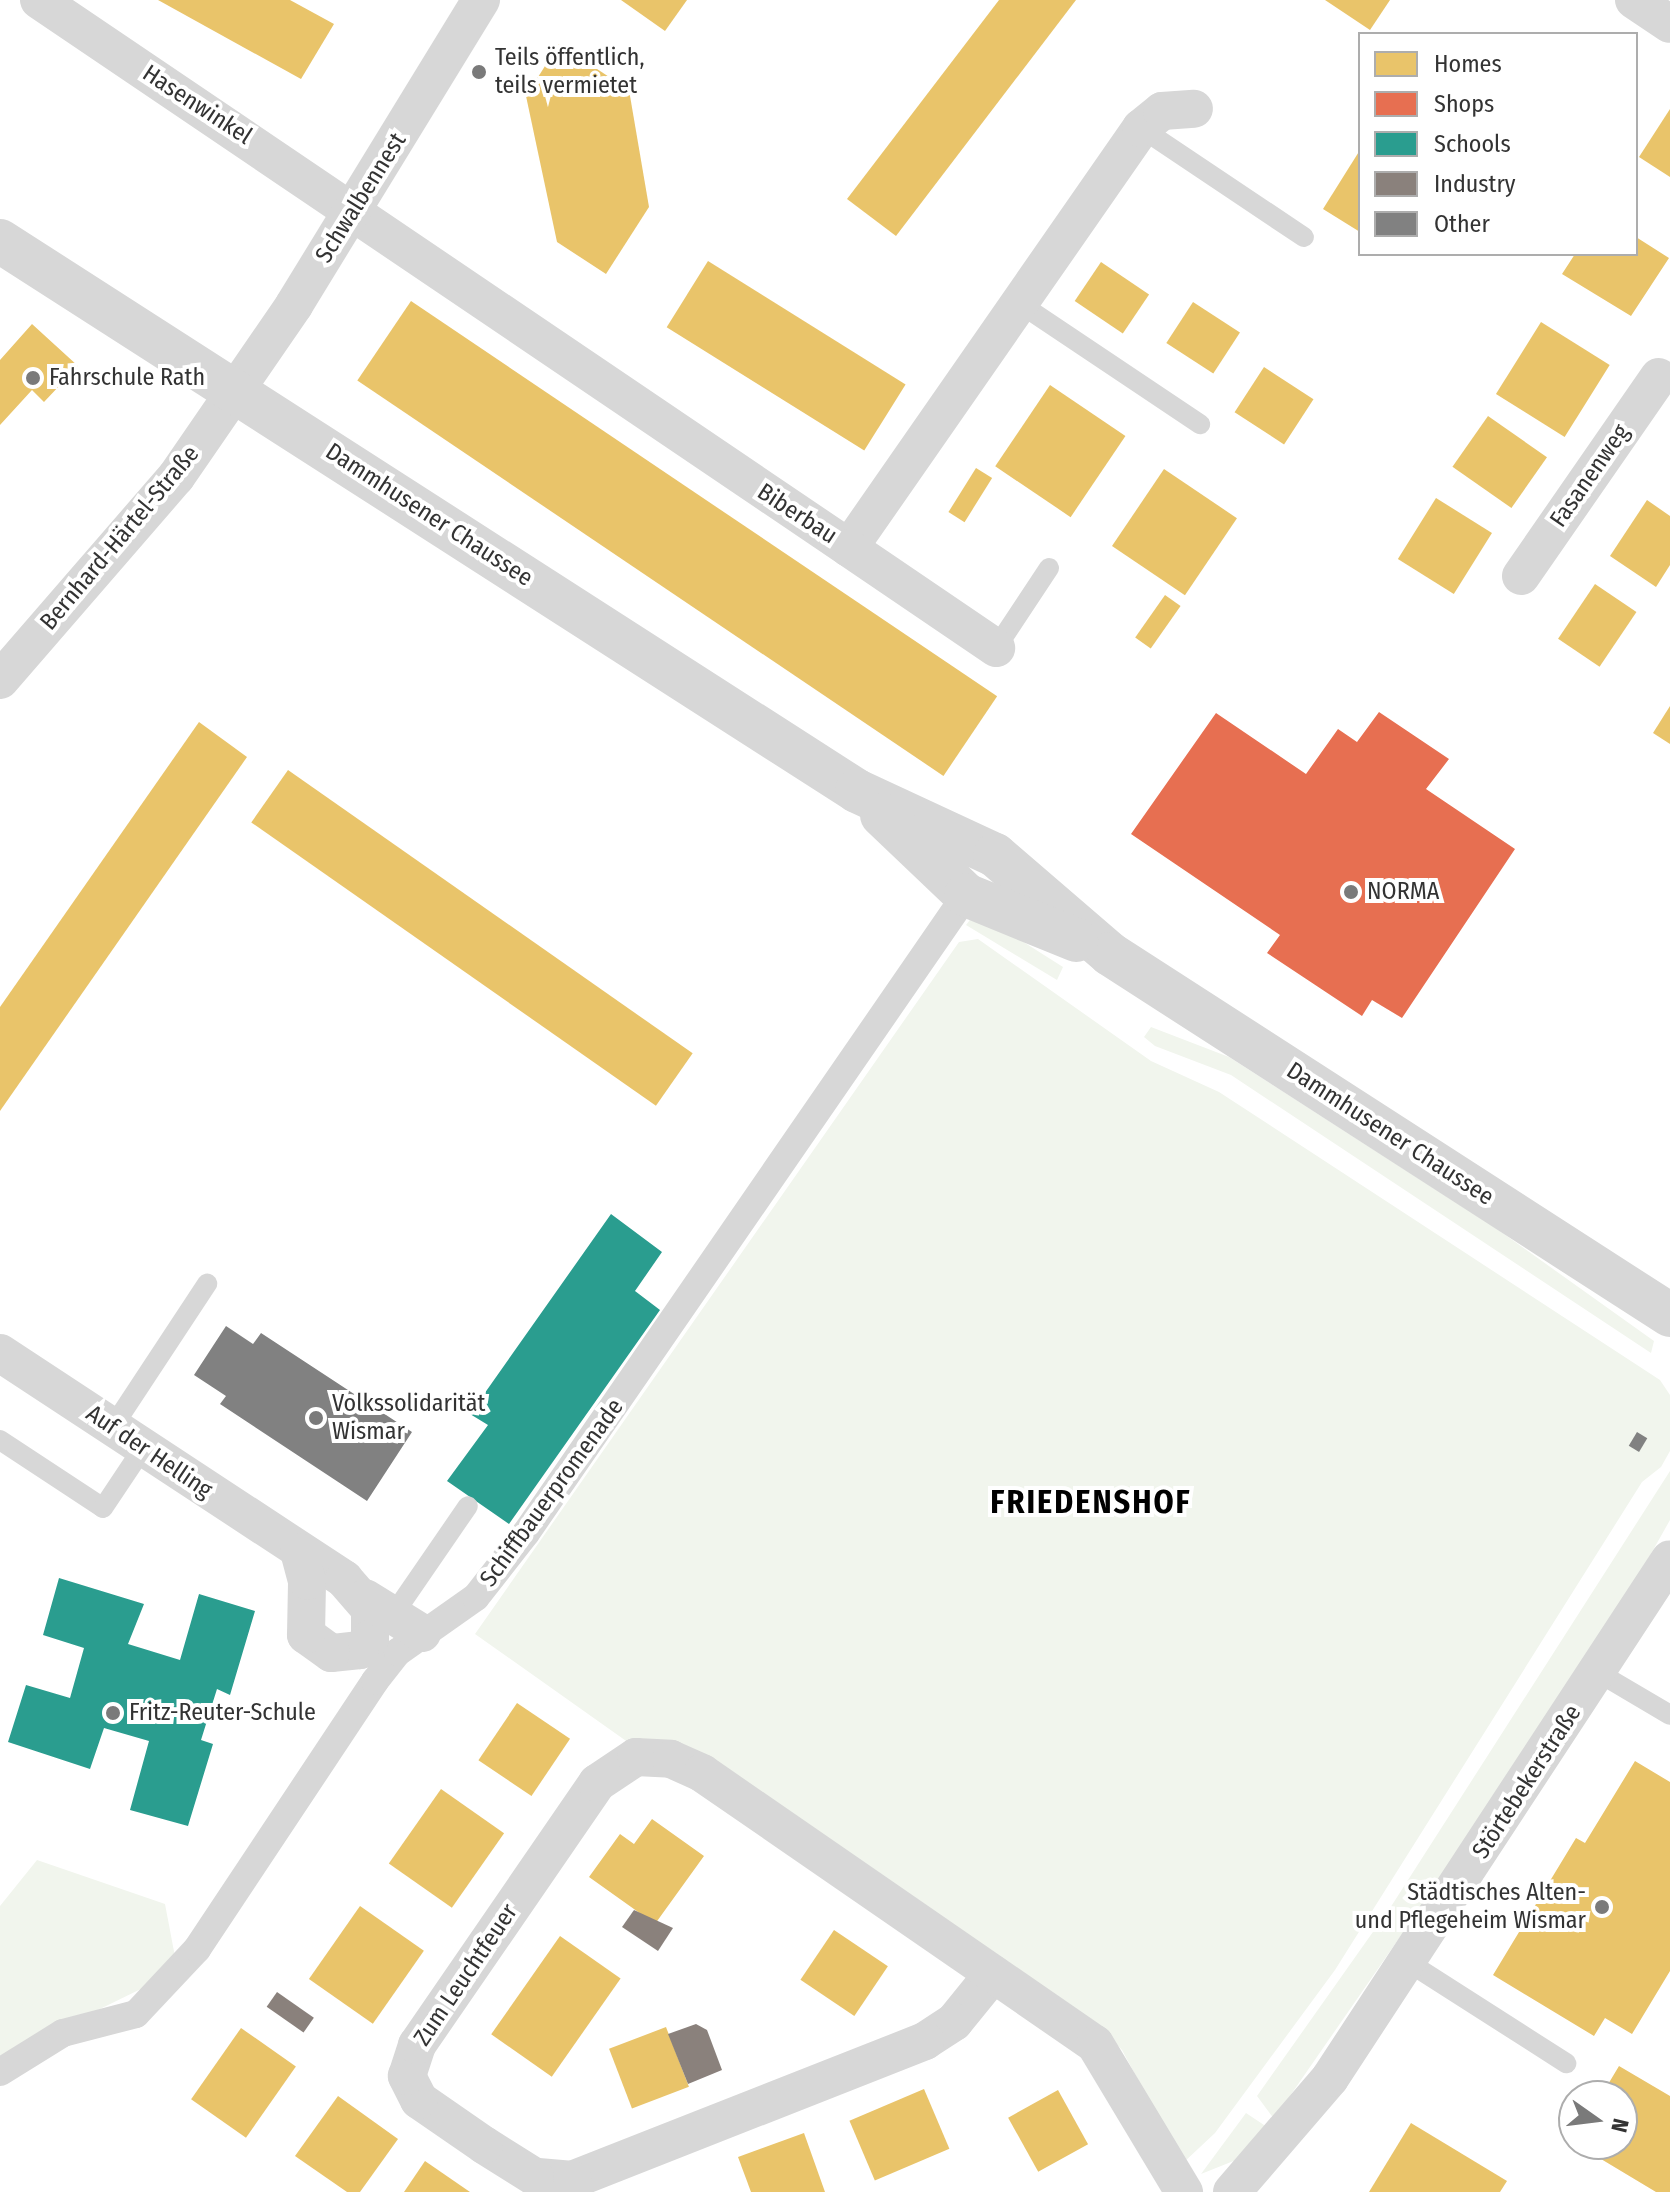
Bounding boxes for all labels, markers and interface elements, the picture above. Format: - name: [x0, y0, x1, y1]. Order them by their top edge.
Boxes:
- legend: [1358, 32, 1638, 256]
- place label: Teils öffentlich, teils vermietet: [495, 44, 644, 100]
- text: Homes: [1434, 50, 1502, 78]
- street label: Hasenwinkel: [137, 59, 257, 151]
- marker: Teils öffentlich, teils vermietet: [470, 63, 488, 81]
- text: Shops: [1434, 90, 1494, 118]
- street label: Schwalbennest: [310, 128, 412, 268]
- text: Schools: [1434, 130, 1511, 158]
- text: Industry: [1434, 170, 1516, 198]
- text: Other: [1434, 210, 1490, 238]
- place label: Fahrschule Rath: [49, 364, 205, 392]
- marker: Fahrschule Rath: [24, 369, 42, 387]
- street label: Fasanenweg: [1544, 419, 1636, 533]
- street label: Dammhusener Chaussee: [320, 437, 538, 593]
- street label: Bernhard-Härtel-Straße: [35, 440, 205, 636]
- street label: Biberbau: [752, 478, 842, 550]
- place label: NORMA: [1367, 878, 1439, 906]
- marker: NORMA: [1342, 883, 1360, 901]
- street label: Dammhusener Chaussee: [1281, 1056, 1499, 1212]
- place label: Volkssolidarität Wismar: [332, 1390, 485, 1446]
- street label: Schiffbauerpromenade: [474, 1393, 630, 1593]
- street label: Auf der Helling: [80, 1399, 218, 1505]
- marker: Volkssolidarität Wismar: [307, 1409, 325, 1427]
- district label: FRIEDENSHOF: [990, 1483, 1192, 1521]
- place label: Fritz-Reuter-Schule: [129, 1699, 316, 1727]
- street label: Störtebekerstraße: [1467, 1700, 1587, 1864]
- marker: Fritz-Reuter-Schule: [104, 1704, 122, 1722]
- place label: Städtisches Alten- und Pflegeheim Wismar: [1355, 1879, 1586, 1935]
- marker: Städtisches Alten- und Pflegeheim Wismar: [1593, 1898, 1611, 1916]
- street label: Zum Leuchtfeuer: [408, 1899, 524, 2051]
- north arrow: [1558, 2080, 1638, 2160]
- text: N: [1605, 2116, 1635, 2135]

